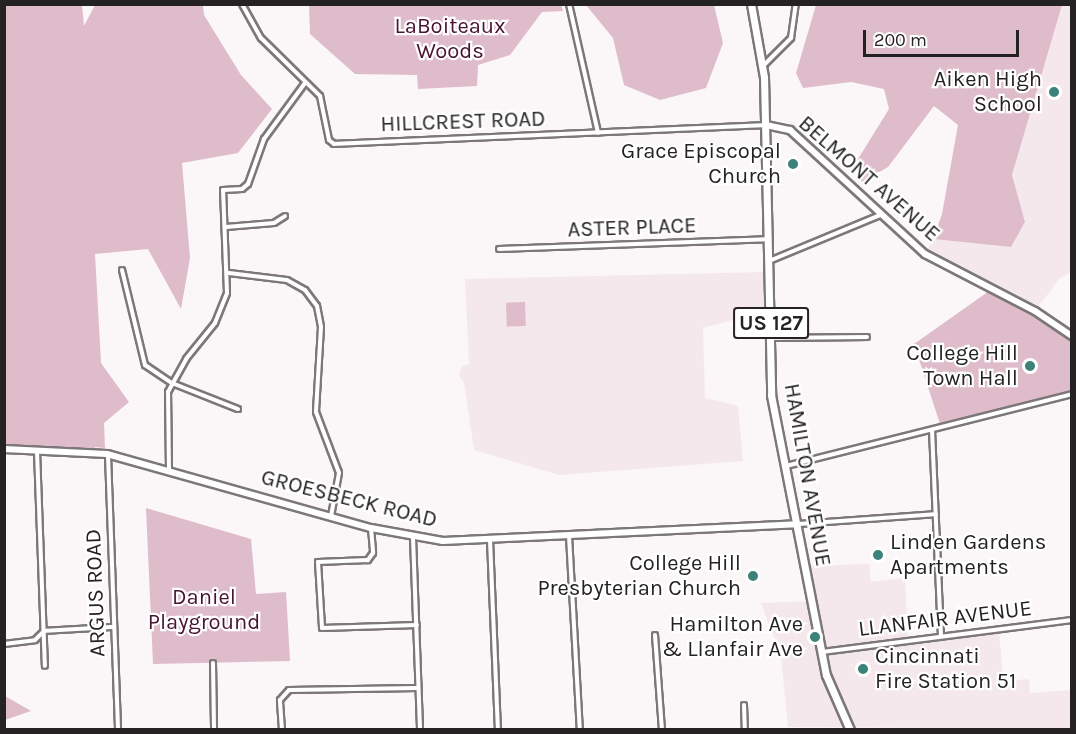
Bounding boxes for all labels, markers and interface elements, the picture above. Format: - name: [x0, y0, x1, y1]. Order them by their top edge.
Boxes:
- park label: LaBoiteaux Woods: [395, 13, 505, 64]
- scale bar: [866, 18, 1022, 56]
- text: 200 m: [874, 29, 927, 51]
- place label: Aiken High School: [934, 66, 1042, 118]
- marker: Aiken High School: [1047, 85, 1061, 99]
- street label: HILLCREST ROAD: [380, 106, 546, 138]
- street label: BELMONT AVENUE: [793, 110, 945, 248]
- place label: Grace Episcopal Church: [621, 138, 781, 190]
- marker: Grace Episcopal Church: [786, 157, 800, 171]
- street label: ASTER PLACE: [567, 213, 697, 243]
- road number: US 127: [732, 305, 810, 341]
- place label: College Hill Town Hall: [906, 340, 1018, 392]
- marker: College Hill Town Hall: [1023, 359, 1037, 373]
- street label: HAMILTON AVENUE: [778, 381, 836, 569]
- street label: GROESBECK ROAD: [258, 464, 440, 534]
- street label: ARGUS ROAD: [81, 529, 111, 657]
- place label: Linden Gardens Apartments: [890, 529, 1046, 580]
- marker: Linden Gardens Apartments: [871, 548, 885, 562]
- place label: College Hill Presbyterian Church: [537, 550, 741, 602]
- marker: College Hill Presbyterian Church: [746, 569, 760, 583]
- park label: Daniel Playground: [148, 584, 260, 636]
- street label: LLANFAIR AVENUE: [857, 595, 1033, 643]
- place label: Hamilton Ave & Llanfair Ave: [662, 611, 803, 662]
- marker: Hamilton Ave & Llanfair Ave: [808, 630, 822, 644]
- place label: Cincinnati Fire Station 51: [875, 643, 1016, 694]
- marker: Cincinnati Fire Station 51: [856, 662, 870, 676]

